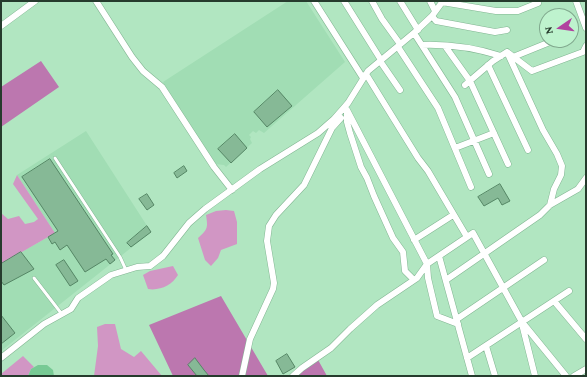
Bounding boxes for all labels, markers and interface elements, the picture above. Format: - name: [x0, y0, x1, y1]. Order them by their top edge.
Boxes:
- north arrow: [539, 8, 579, 48]
- text: N: [542, 25, 555, 35]

